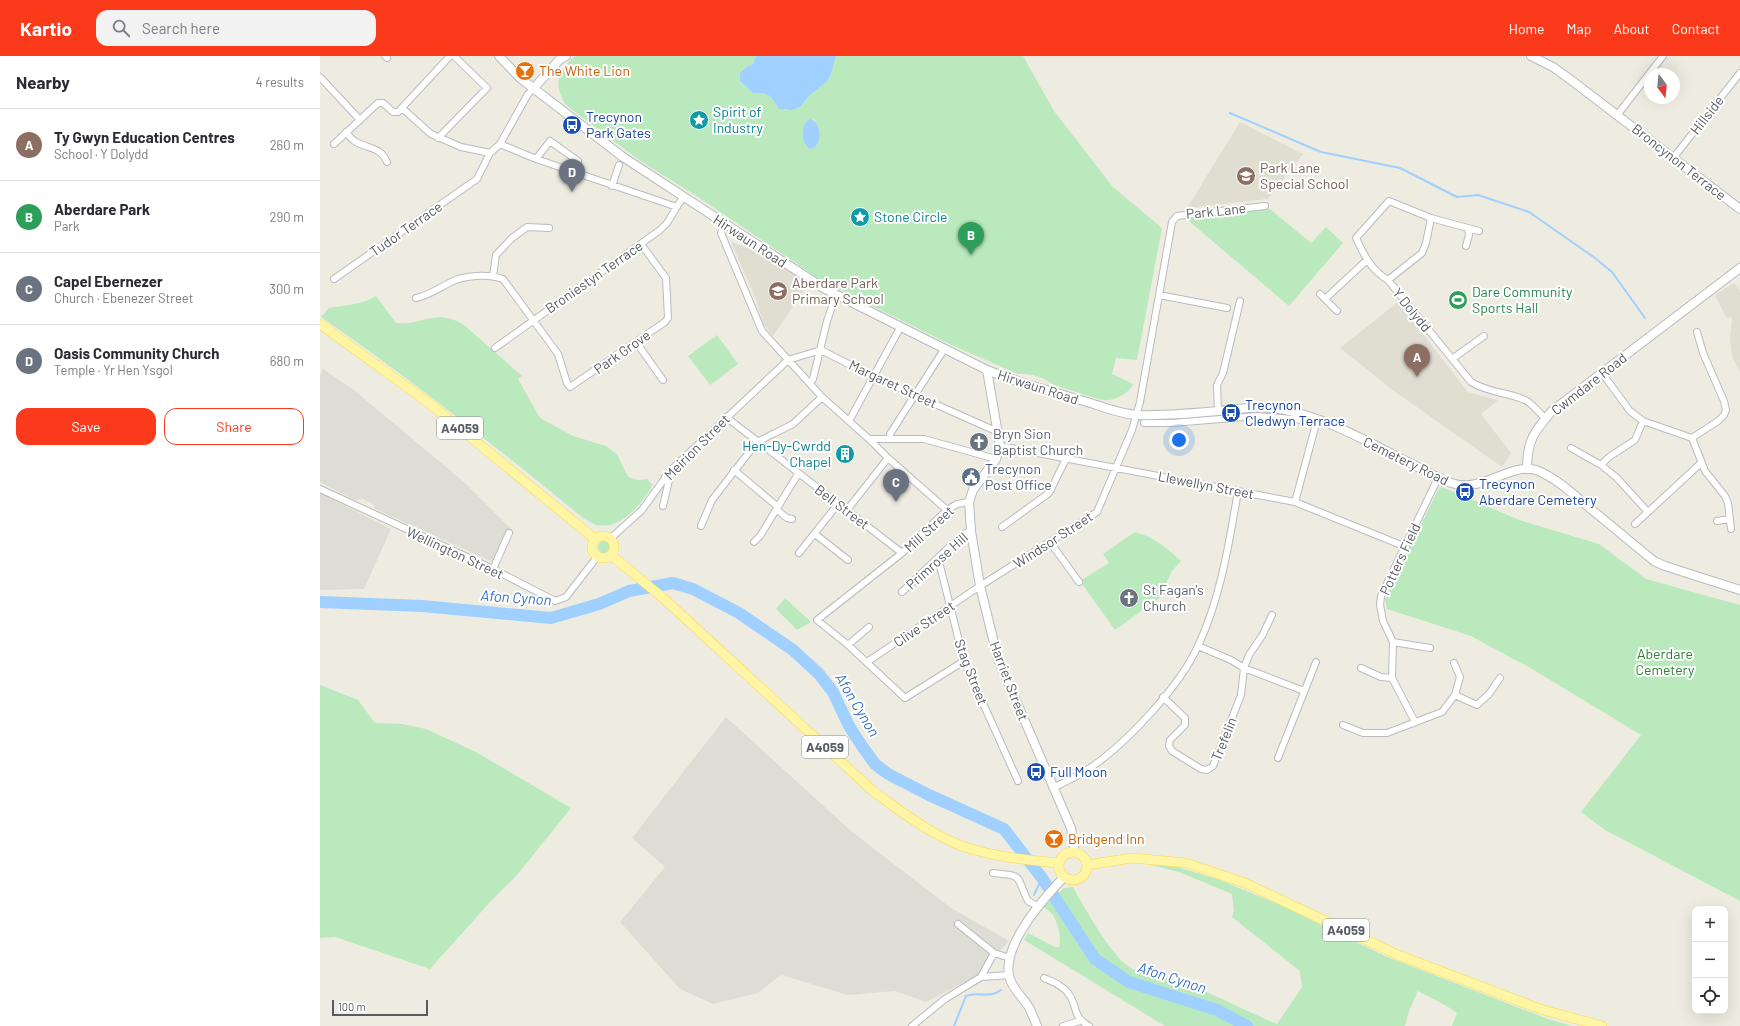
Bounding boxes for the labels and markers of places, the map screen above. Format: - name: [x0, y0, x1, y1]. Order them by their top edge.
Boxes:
- bar icon: The White Lion: [514, 60, 536, 82]
- place label: The White Lion: [539, 62, 630, 79]
- place label: Spirit of Industry: [713, 103, 764, 136]
- place label: Trecynon Park Gates: [586, 108, 651, 141]
- place icon: Spirit of Industry: [688, 109, 710, 131]
- bus stop icon: Trecynon Park Gates: [561, 114, 583, 136]
- pin: D: [559, 159, 585, 192]
- place label: Park Lane Special School: [1260, 159, 1349, 192]
- school or university icon: Park Lane Special School: [1235, 165, 1257, 187]
- place icon: Stone Circle: [849, 206, 871, 228]
- place label: Stone Circle: [874, 208, 947, 225]
- pin: B: [958, 222, 984, 255]
- place label: Aberdare Park Primary School: [792, 274, 884, 307]
- school or university icon: Aberdare Park Primary School: [767, 280, 789, 302]
- place label: Dare Community Sports Hall: [1472, 283, 1573, 316]
- sports icon: Dare Community Sports Hall: [1447, 289, 1469, 311]
- pin: A: [1404, 344, 1430, 377]
- place label: Trecynon Cledwyn Terrace: [1245, 396, 1345, 429]
- bus stop icon: Trecynon Cledwyn Terrace: [1220, 402, 1242, 424]
- place label: Bryn Sion Baptist Church: [993, 425, 1083, 458]
- church icon: Bryn Sion Baptist Church: [968, 431, 990, 453]
- place label: Hen-Dy-Cwrdd Chapel: [742, 437, 831, 470]
- building icon: Hen-Dy-Cwrdd Chapel: [834, 443, 856, 465]
- place label: Trecynon Post Office: [985, 460, 1052, 493]
- public building icon: Trecynon Post Office: [960, 466, 982, 488]
- pin: C: [883, 469, 909, 502]
- place label: Trecynon Aberdare Cemetery: [1479, 475, 1597, 508]
- bus stop icon: Trecynon Aberdare Cemetery: [1454, 481, 1476, 503]
- place label: St Fagan's Church: [1143, 581, 1204, 614]
- church icon: St Fagan's Church: [1118, 587, 1140, 609]
- bus stop icon: Full Moon: [1025, 761, 1047, 783]
- place label: Full Moon: [1050, 763, 1107, 780]
- bar icon: Bridgend Inn: [1043, 828, 1065, 850]
- place label: Bridgend Inn: [1068, 830, 1145, 847]

